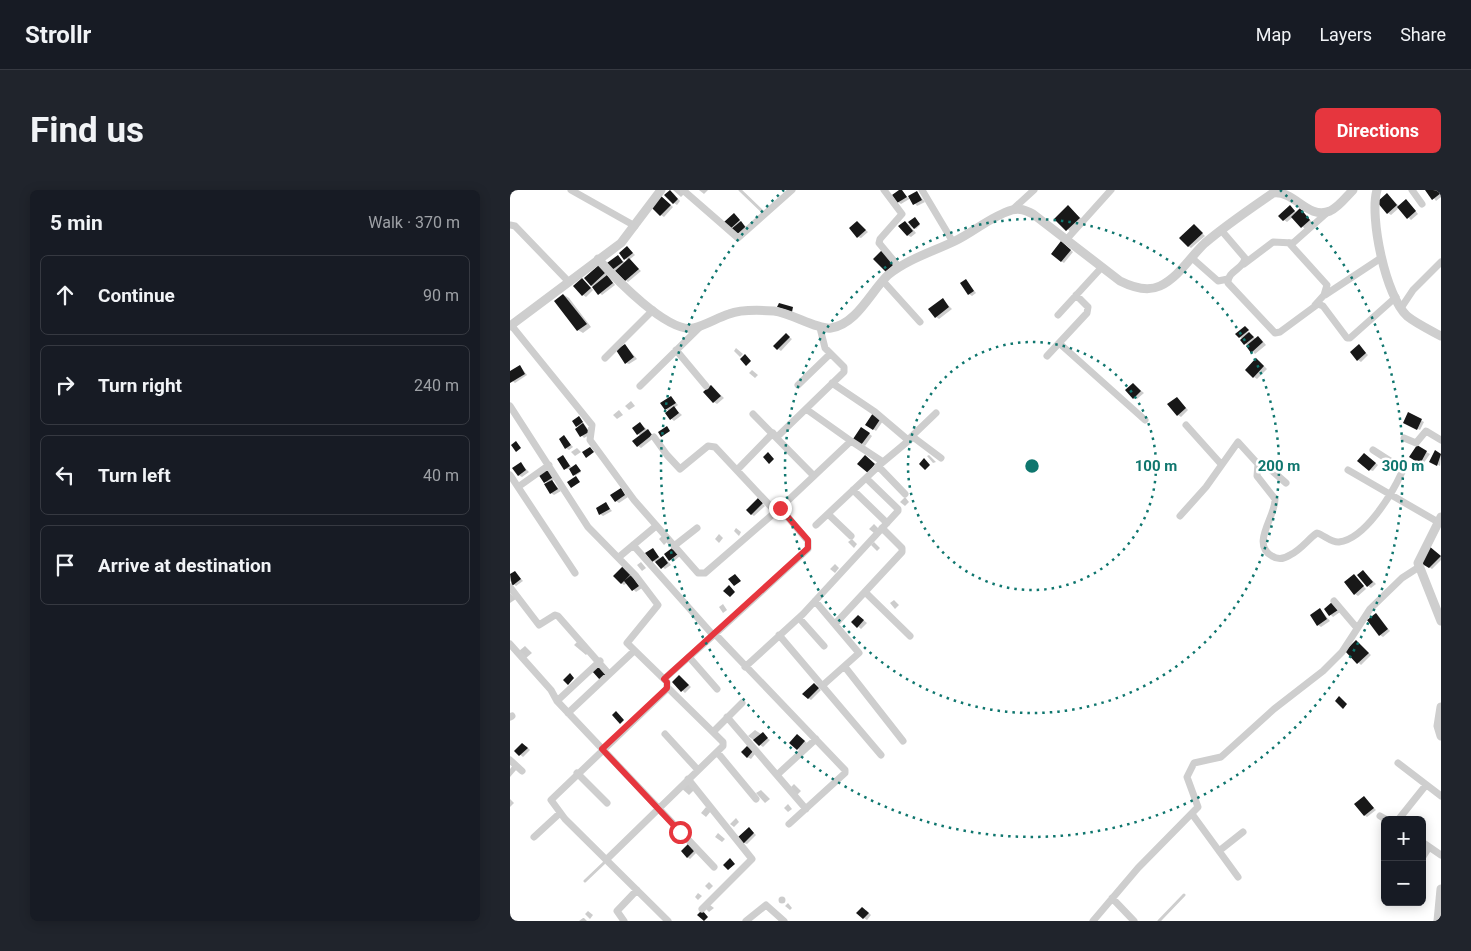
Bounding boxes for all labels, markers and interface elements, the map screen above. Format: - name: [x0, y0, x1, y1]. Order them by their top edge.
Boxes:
- text: Strollr: [25, 21, 91, 49]
- text: Map: [1256, 24, 1291, 45]
- text: Layers: [1319, 24, 1372, 45]
- text: Share: [1400, 24, 1446, 45]
- button: Directions: [1315, 108, 1441, 153]
- text: Find us: [30, 110, 144, 151]
- text: 5 min: [50, 211, 103, 235]
- text: Walk · 370 m: [368, 213, 460, 232]
- icon: ahead: [51, 281, 79, 309]
- text: Continue: [98, 284, 175, 307]
- text: 90 m: [423, 286, 459, 305]
- icon: right: [51, 371, 79, 399]
- text: Turn right: [98, 374, 182, 397]
- text: 240 m: [414, 376, 459, 395]
- centre of rings: [1023, 457, 1041, 475]
- text: 100 m: [1135, 457, 1177, 475]
- text: 200 m: [1258, 457, 1300, 475]
- text: 300 m: [1382, 457, 1424, 475]
- icon: left: [51, 461, 79, 489]
- text: Turn left: [98, 464, 171, 487]
- text: 40 m: [423, 466, 459, 485]
- route end: [769, 497, 792, 520]
- icon: arrive: [51, 551, 79, 579]
- text: Arrive at destination: [98, 554, 271, 577]
- map controls: [1381, 816, 1426, 906]
- button: +: [1381, 816, 1426, 861]
- route start: [669, 821, 692, 844]
- button: −: [1381, 861, 1426, 906]

